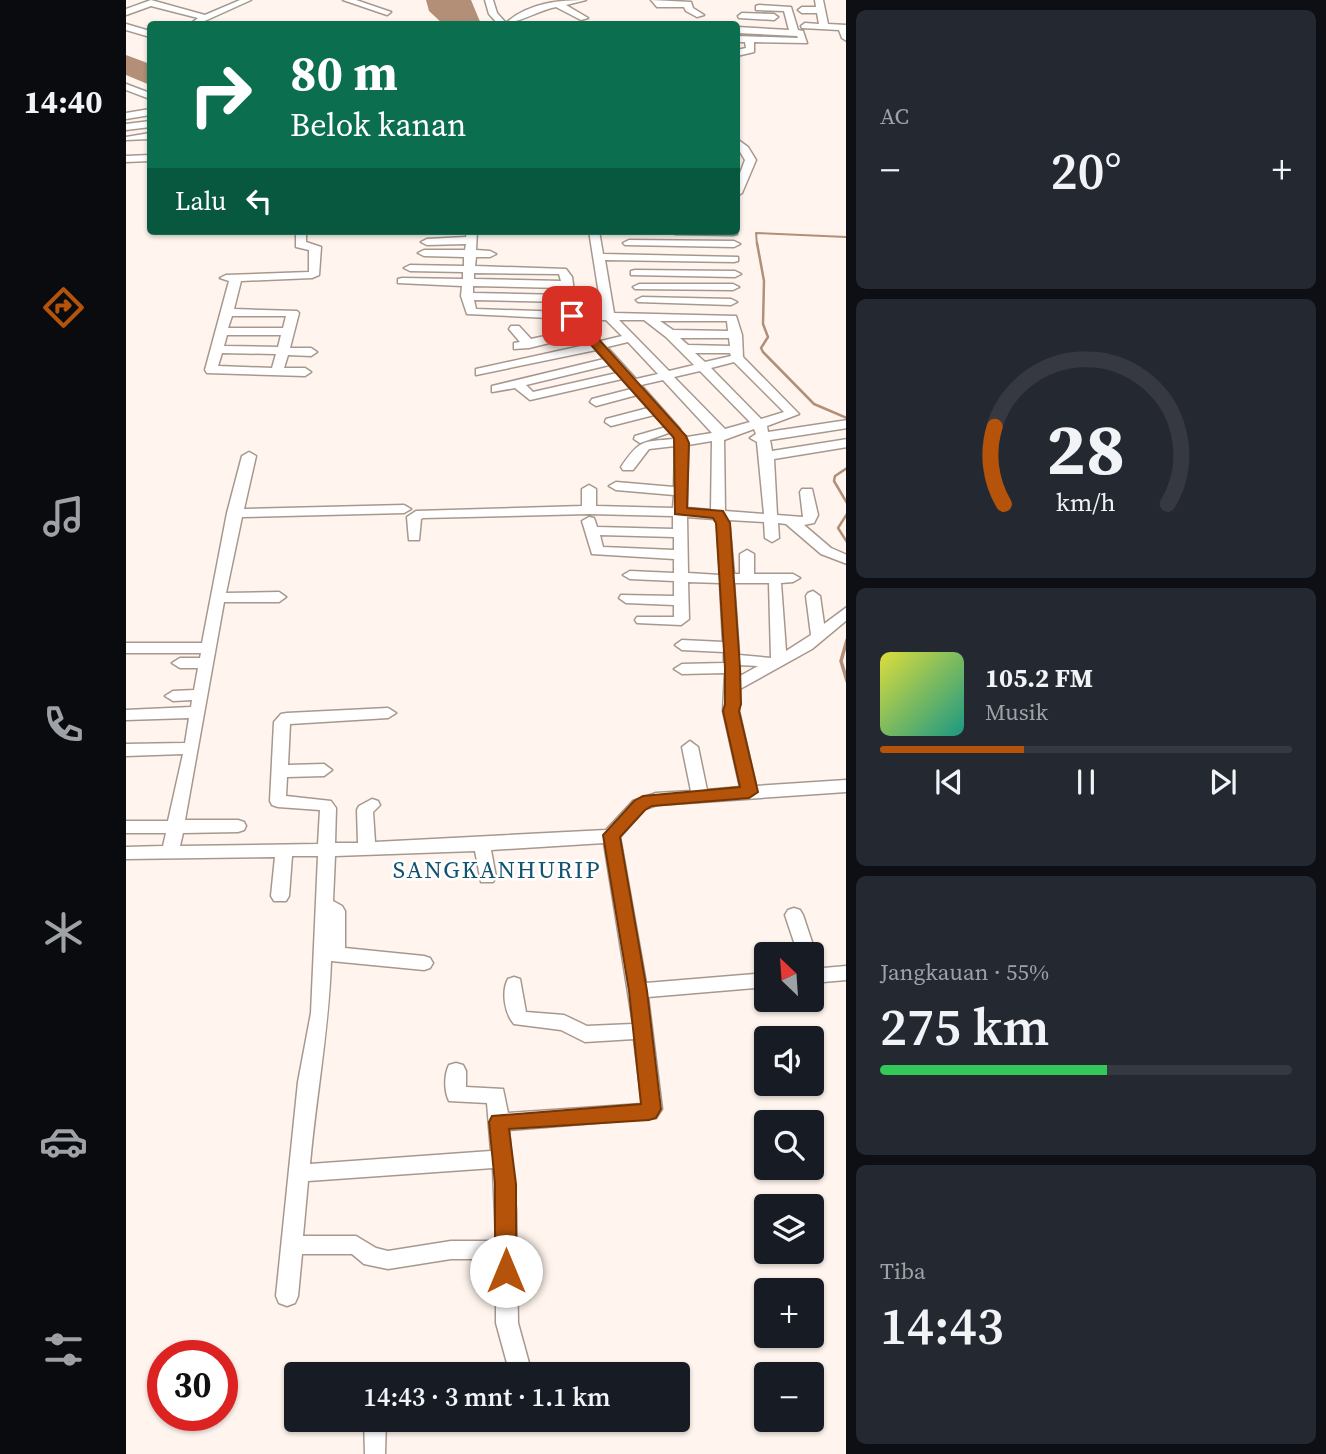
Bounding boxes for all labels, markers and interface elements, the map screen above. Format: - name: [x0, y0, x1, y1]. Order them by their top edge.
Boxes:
- text: 80 m: [290, 39, 398, 106]
- icon: right: [175, 49, 266, 140]
- text: 14:40: [24, 80, 102, 124]
- text: AC: [880, 100, 909, 132]
- text: Belok kanan: [290, 103, 466, 147]
- text: 20°: [1050, 135, 1122, 206]
- text: −: [880, 144, 900, 196]
- text: +: [1272, 144, 1292, 196]
- icon: left: [240, 182, 278, 220]
- text: Lalu: [175, 183, 226, 219]
- icon: directions: [39, 283, 88, 332]
- pin: [542, 286, 602, 346]
- icon: arrive: [553, 297, 591, 335]
- text: 28: [1047, 400, 1125, 499]
- text: km/h: [1056, 485, 1116, 519]
- icon: music: [39, 492, 88, 541]
- text: 105.2 FM: [985, 660, 1093, 696]
- text: Musik: [985, 696, 1048, 728]
- icon: phone: [39, 700, 88, 749]
- icon: previous: [930, 763, 968, 801]
- icon: pause: [1067, 763, 1105, 801]
- icon: next: [1204, 763, 1242, 801]
- district label: SANGKANHURIP: [393, 853, 601, 886]
- icon: climate: [39, 908, 88, 957]
- north arrow: [754, 942, 824, 1012]
- map controls: [754, 942, 824, 1432]
- text: Jangkauan · 55%: [880, 956, 1049, 988]
- text: 275 km: [880, 991, 1049, 1062]
- button: sound: [754, 1026, 824, 1096]
- button: search: [754, 1110, 824, 1180]
- icon: car: [39, 1117, 88, 1166]
- button: layers: [754, 1194, 824, 1264]
- position arrow: [469, 1234, 543, 1308]
- text: Tiba: [880, 1255, 926, 1287]
- button: +: [754, 1278, 824, 1348]
- text: 14:43: [880, 1290, 1004, 1361]
- icon: filters: [39, 1325, 88, 1374]
- speed limit sign: 30: [147, 1340, 238, 1431]
- button: −: [754, 1362, 824, 1432]
- text: 14:43 · 3 mnt · 1.1 km: [363, 1379, 611, 1415]

